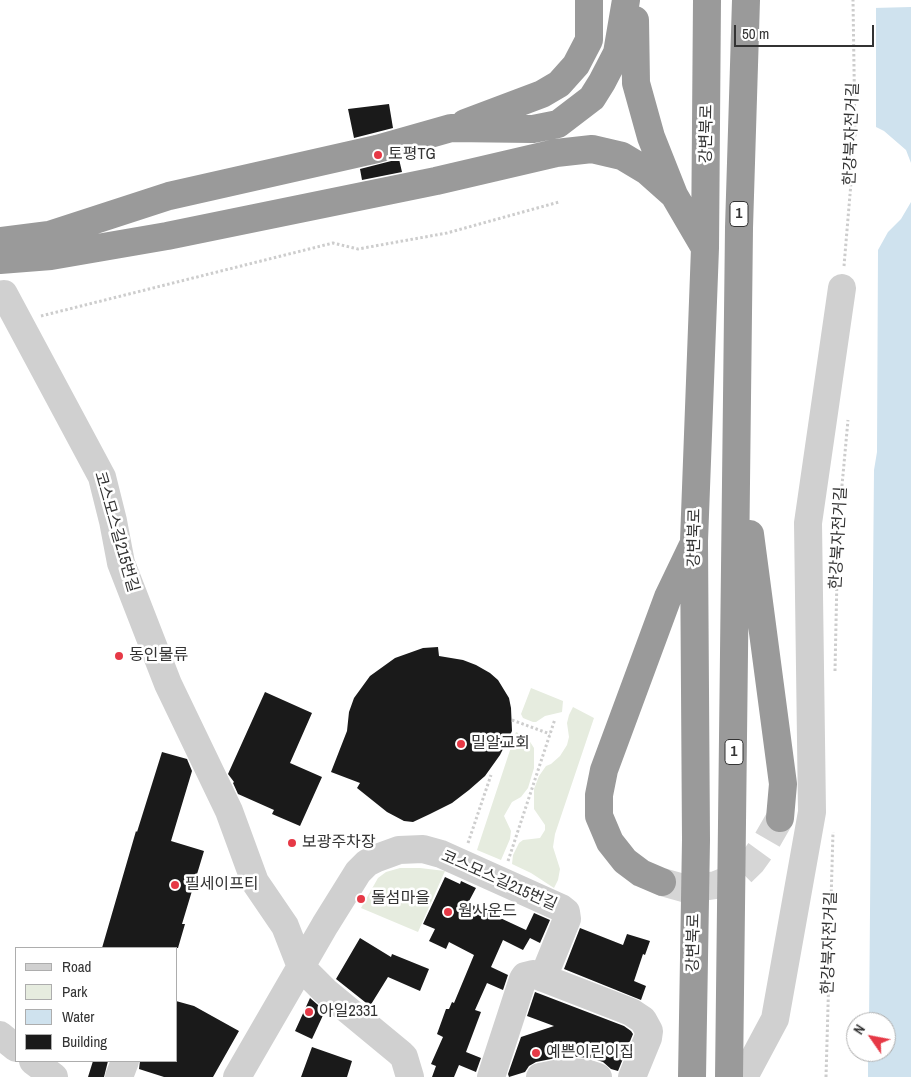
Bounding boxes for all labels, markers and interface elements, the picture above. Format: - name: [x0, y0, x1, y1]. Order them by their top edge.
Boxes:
- scale bar: [736, 15, 876, 47]
- text: 50 m: [742, 23, 769, 44]
- street label: 한강북자전거길: [841, 82, 863, 186]
- street label: 강변북로: [697, 104, 717, 164]
- place label: 토평TG: [388, 145, 436, 165]
- marker: 토평TG: [372, 149, 384, 161]
- road number: 1: [730, 202, 748, 226]
- street label: 코스모스길215번길: [90, 469, 142, 595]
- street label: 한강북자전거길: [827, 486, 851, 590]
- street label: 강변북로: [685, 508, 705, 568]
- place label: 동인물류: [129, 646, 188, 666]
- marker: 동인물류: [113, 650, 125, 662]
- place label: 밀알교회: [471, 734, 530, 754]
- marker: 밀알교회: [455, 738, 467, 750]
- road number: 1: [725, 740, 743, 764]
- place label: 보광주차장: [302, 833, 376, 853]
- marker: 보광주차장: [286, 837, 298, 849]
- street label: 코스모스길215번길: [438, 847, 560, 915]
- place label: 필세이프티: [185, 875, 259, 895]
- marker: 필세이프티: [169, 879, 181, 891]
- place label: 돌섬마을: [371, 889, 430, 909]
- street label: 한강북자전거길: [819, 891, 841, 995]
- marker: 돌섬마을: [355, 893, 367, 905]
- place label: 웜사운드: [458, 902, 517, 922]
- marker: 웜사운드: [442, 906, 454, 918]
- street label: 강변북로: [684, 913, 704, 973]
- legend: [15, 947, 178, 1062]
- text: Road: [62, 956, 91, 977]
- text: Park: [62, 981, 87, 1002]
- place label: 아일2331: [319, 1002, 378, 1022]
- text: Water: [62, 1006, 94, 1027]
- marker: 아일2331: [303, 1006, 315, 1018]
- north arrow: [846, 1012, 896, 1062]
- text: N: [849, 1021, 869, 1038]
- text: Building: [62, 1031, 107, 1052]
- place label: 예쁜이린이집: [546, 1043, 634, 1063]
- marker: 예쁜이린이집: [530, 1047, 542, 1059]

